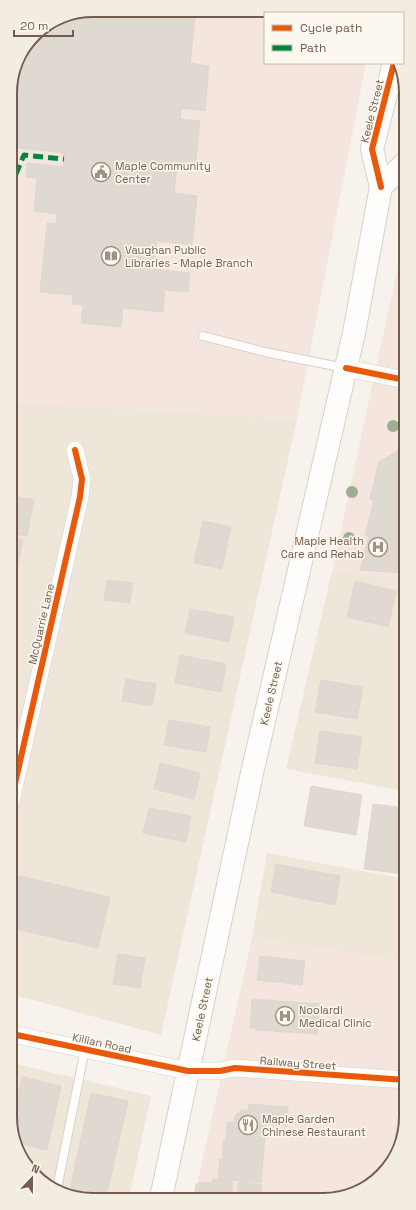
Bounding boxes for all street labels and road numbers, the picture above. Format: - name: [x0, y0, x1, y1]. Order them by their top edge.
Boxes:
- street label: Keele Street: [357, 78, 387, 144]
- street label: McQuarrie Lane: [25, 582, 57, 666]
- street label: Keele Street: [257, 660, 285, 726]
- street label: Keele Street: [188, 976, 216, 1042]
- street label: Killian Road: [71, 1030, 133, 1056]
- street label: Railway Street: [259, 1053, 337, 1073]

